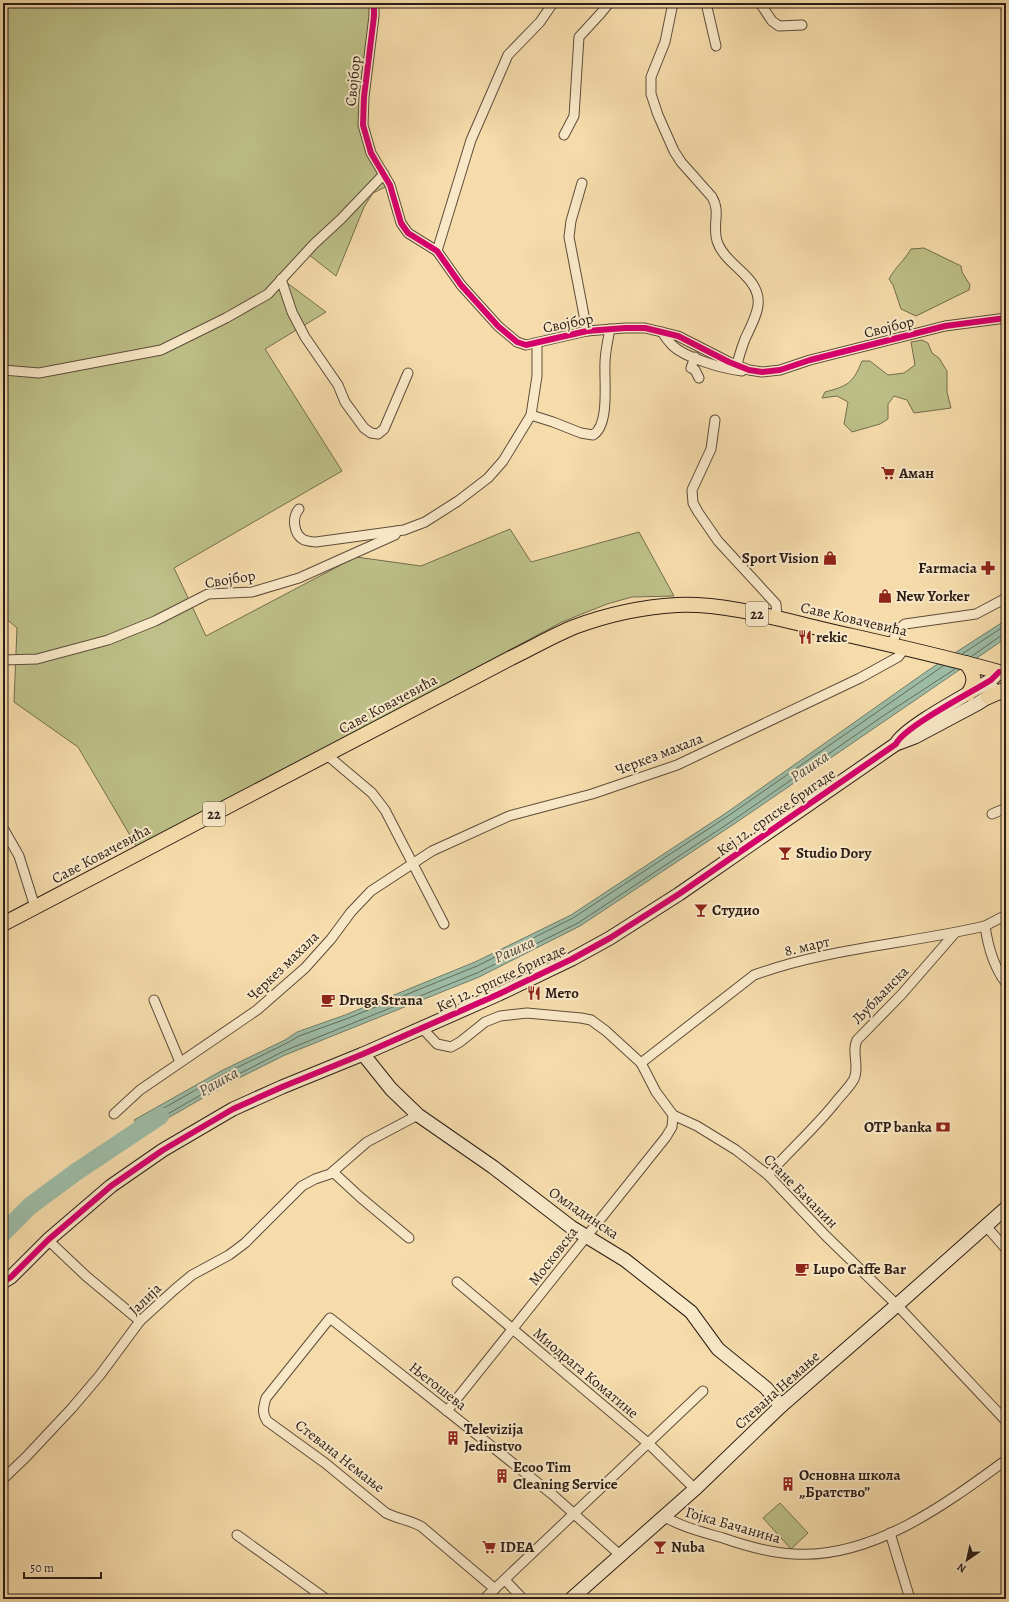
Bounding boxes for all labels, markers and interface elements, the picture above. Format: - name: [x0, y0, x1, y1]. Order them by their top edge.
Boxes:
- street label: Својбор: [340, 55, 366, 107]
- street label: Својбор: [541, 308, 595, 338]
- street label: Својбор: [862, 311, 916, 343]
- place label: Аман: [898, 463, 934, 483]
- supermarket icon: Аман: [880, 465, 896, 481]
- place label: Sport Vision: [742, 548, 820, 568]
- shop icon: Sport Vision: [822, 550, 838, 566]
- place label: Farmacia: [918, 558, 978, 578]
- pharmacy icon: Farmacia: [980, 560, 996, 576]
- street label: Својбор: [203, 565, 257, 593]
- place label: New Yorker: [896, 586, 970, 606]
- shop icon: New Yorker: [877, 588, 893, 604]
- street label: Саве Ковачевића: [799, 597, 909, 641]
- road number: 22: [746, 602, 768, 626]
- place label: rekic: [816, 627, 847, 647]
- restaurant icon: rekic: [797, 629, 813, 645]
- street label: Саве Ковачевића: [335, 670, 441, 738]
- street label: Черкез махала: [612, 728, 706, 780]
- water label: Рашка: [786, 746, 833, 788]
- street label: Кеј 12. српске бригаде: [713, 763, 840, 861]
- road number: 22: [203, 802, 225, 826]
- street label: Саве Ковачевића: [48, 820, 154, 888]
- place label: Studio Dory: [796, 843, 872, 863]
- bar icon: Studio Dory: [777, 845, 793, 861]
- place label: Студио: [712, 900, 760, 920]
- bar icon: Студио: [693, 902, 709, 918]
- street label: Черкез махала: [243, 927, 323, 1005]
- water label: Рашка: [491, 931, 538, 969]
- street label: 8. март: [782, 931, 832, 961]
- street label: Кеј 12. српске бригаде: [433, 939, 569, 1017]
- street label: Љубљанска: [847, 961, 913, 1028]
- place label: Мето: [545, 983, 579, 1003]
- restaurant icon: Мето: [526, 985, 542, 1001]
- place label: Druga Strana: [339, 990, 424, 1010]
- cafe icon: Druga Strana: [320, 992, 336, 1008]
- water label: Рашка: [195, 1062, 242, 1102]
- place label: OTP banka: [864, 1117, 933, 1137]
- bank icon: OTP banka: [935, 1119, 951, 1135]
- street label: Стане Бачанин: [759, 1149, 843, 1233]
- street label: Омладинска: [545, 1182, 623, 1244]
- street label: Московска: [524, 1222, 582, 1290]
- place label: Lupo Caffe Bar: [813, 1259, 906, 1279]
- cafe icon: Lupo Caffe Bar: [794, 1261, 810, 1277]
- street label: Јалија: [124, 1278, 166, 1319]
- street label: Миодрага Коматине: [529, 1323, 643, 1423]
- street label: Стевана Немање: [730, 1346, 824, 1434]
- street label: Његошева: [405, 1357, 471, 1415]
- street label: Стевана Немање: [291, 1415, 389, 1497]
- place label: Televizija Jedinstvo: [464, 1419, 524, 1456]
- building icon: Televizija Jedinstvo: [445, 1430, 461, 1446]
- place label: Ecoo Tim Cleaning Service: [513, 1457, 618, 1494]
- place label: Основна школа „Братство”: [799, 1465, 902, 1502]
- building icon: Ecoo Tim Cleaning Service: [494, 1468, 510, 1484]
- building icon: Основна школа „Братство”: [780, 1476, 796, 1492]
- street label: Гојка Бачанина: [683, 1502, 783, 1548]
- place label: IDEA: [500, 1537, 535, 1557]
- place label: Nuba: [671, 1537, 706, 1557]
- supermarket icon: IDEA: [481, 1539, 497, 1555]
- bar icon: Nuba: [652, 1539, 668, 1555]
- north arrow: [947, 1540, 987, 1580]
- scale bar: [24, 1554, 101, 1580]
- text: N: [954, 1559, 969, 1576]
- text: 50 m: [30, 1560, 54, 1576]

